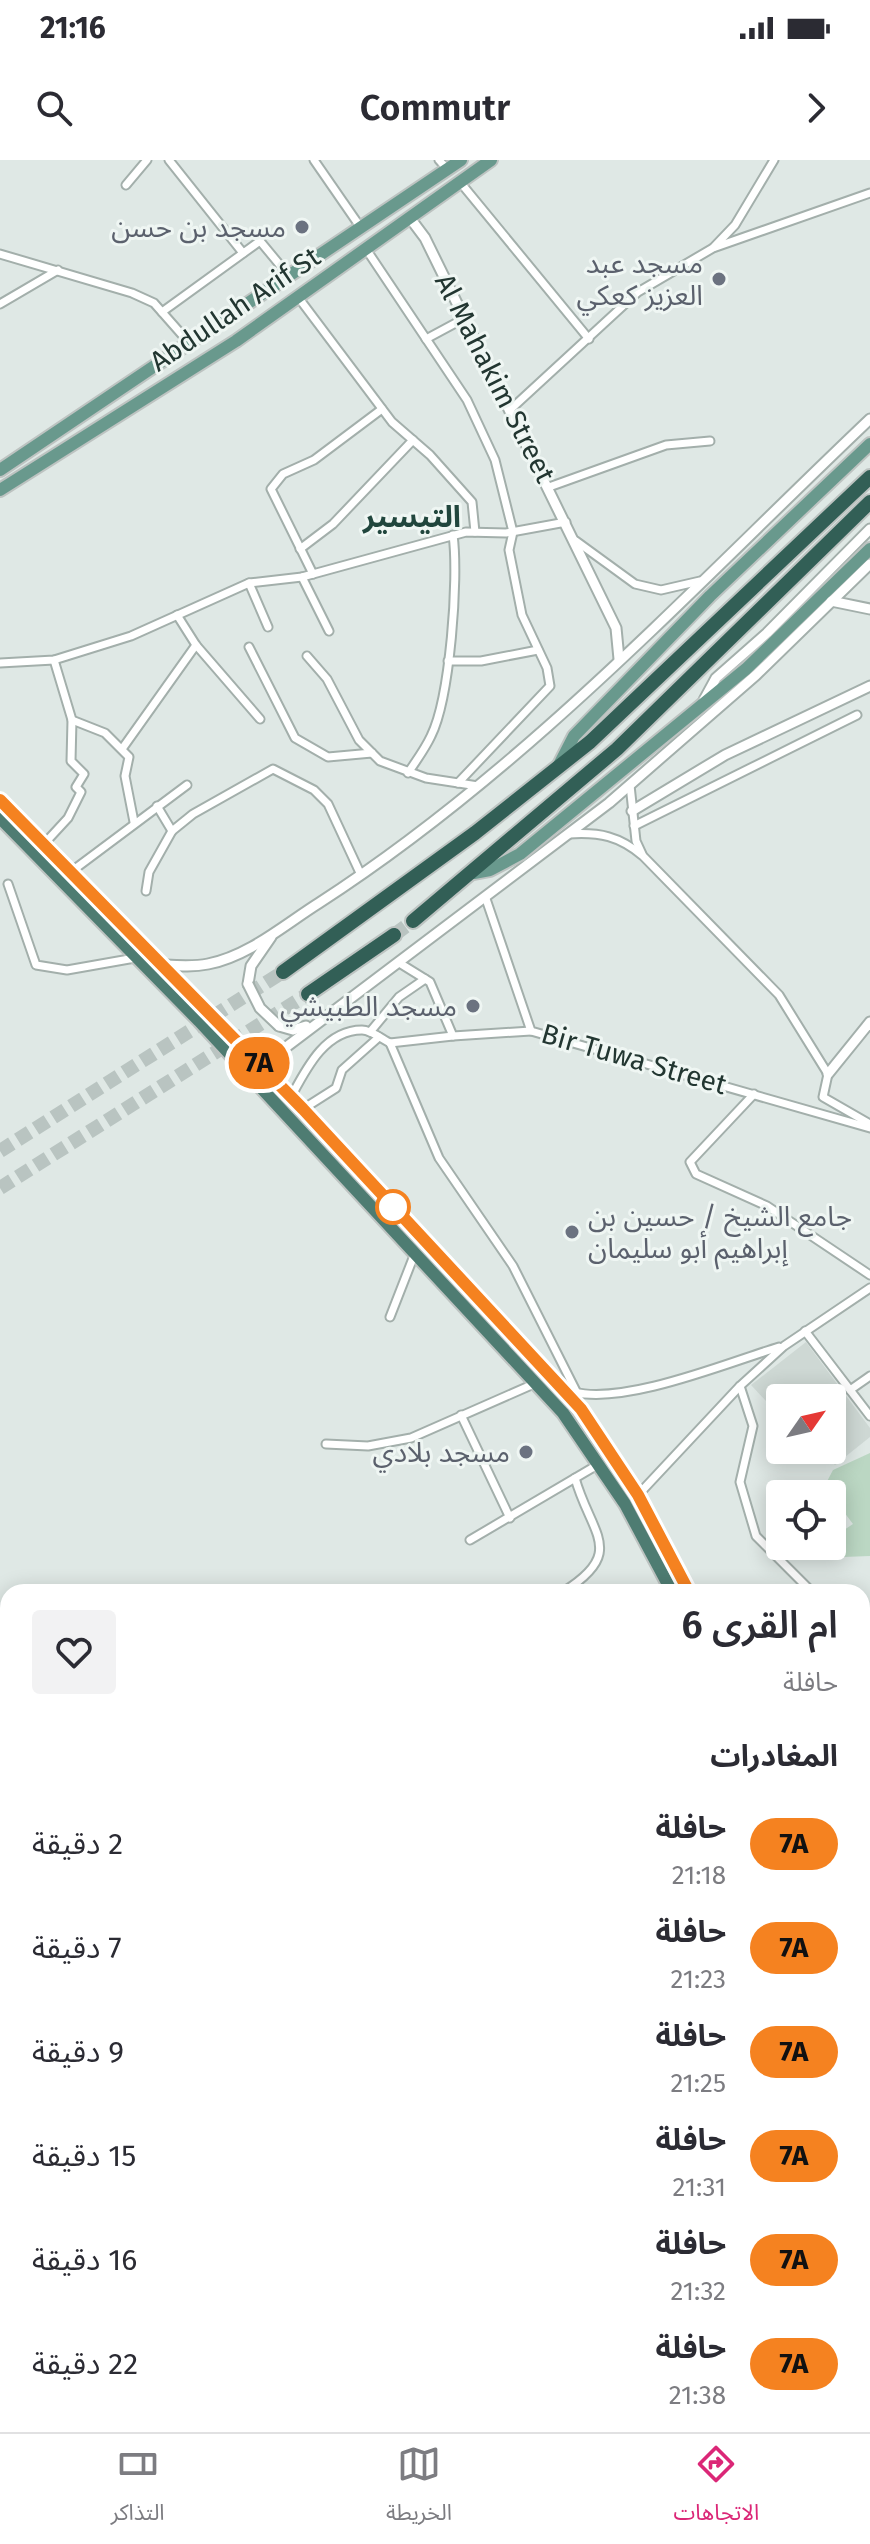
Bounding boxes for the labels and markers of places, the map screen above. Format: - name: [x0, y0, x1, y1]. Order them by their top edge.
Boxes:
- place label: مسجد بن حسن: [111, 211, 286, 244]
- marker: مسجد بن حسن: [293, 218, 311, 236]
- place label: مسجد عبد العزيز كعكي: [576, 247, 703, 316]
- marker: مسجد عبد العزيز كعكي: [710, 270, 728, 288]
- place label: مسجد الطبيشي: [280, 990, 457, 1027]
- marker: مسجد الطبيشي: [464, 997, 482, 1015]
- unlabelled marker: [376, 1190, 410, 1224]
- place label: جامع الشيخ / حسين بن إبراهيم أبو سليمان: [588, 1200, 852, 1270]
- marker: جامع الشيخ / حسين بن إبراهيم أبو سليمان: [563, 1223, 581, 1241]
- place label: مسجد بلادي: [372, 1436, 510, 1473]
- marker: مسجد بلادي: [517, 1443, 535, 1461]

